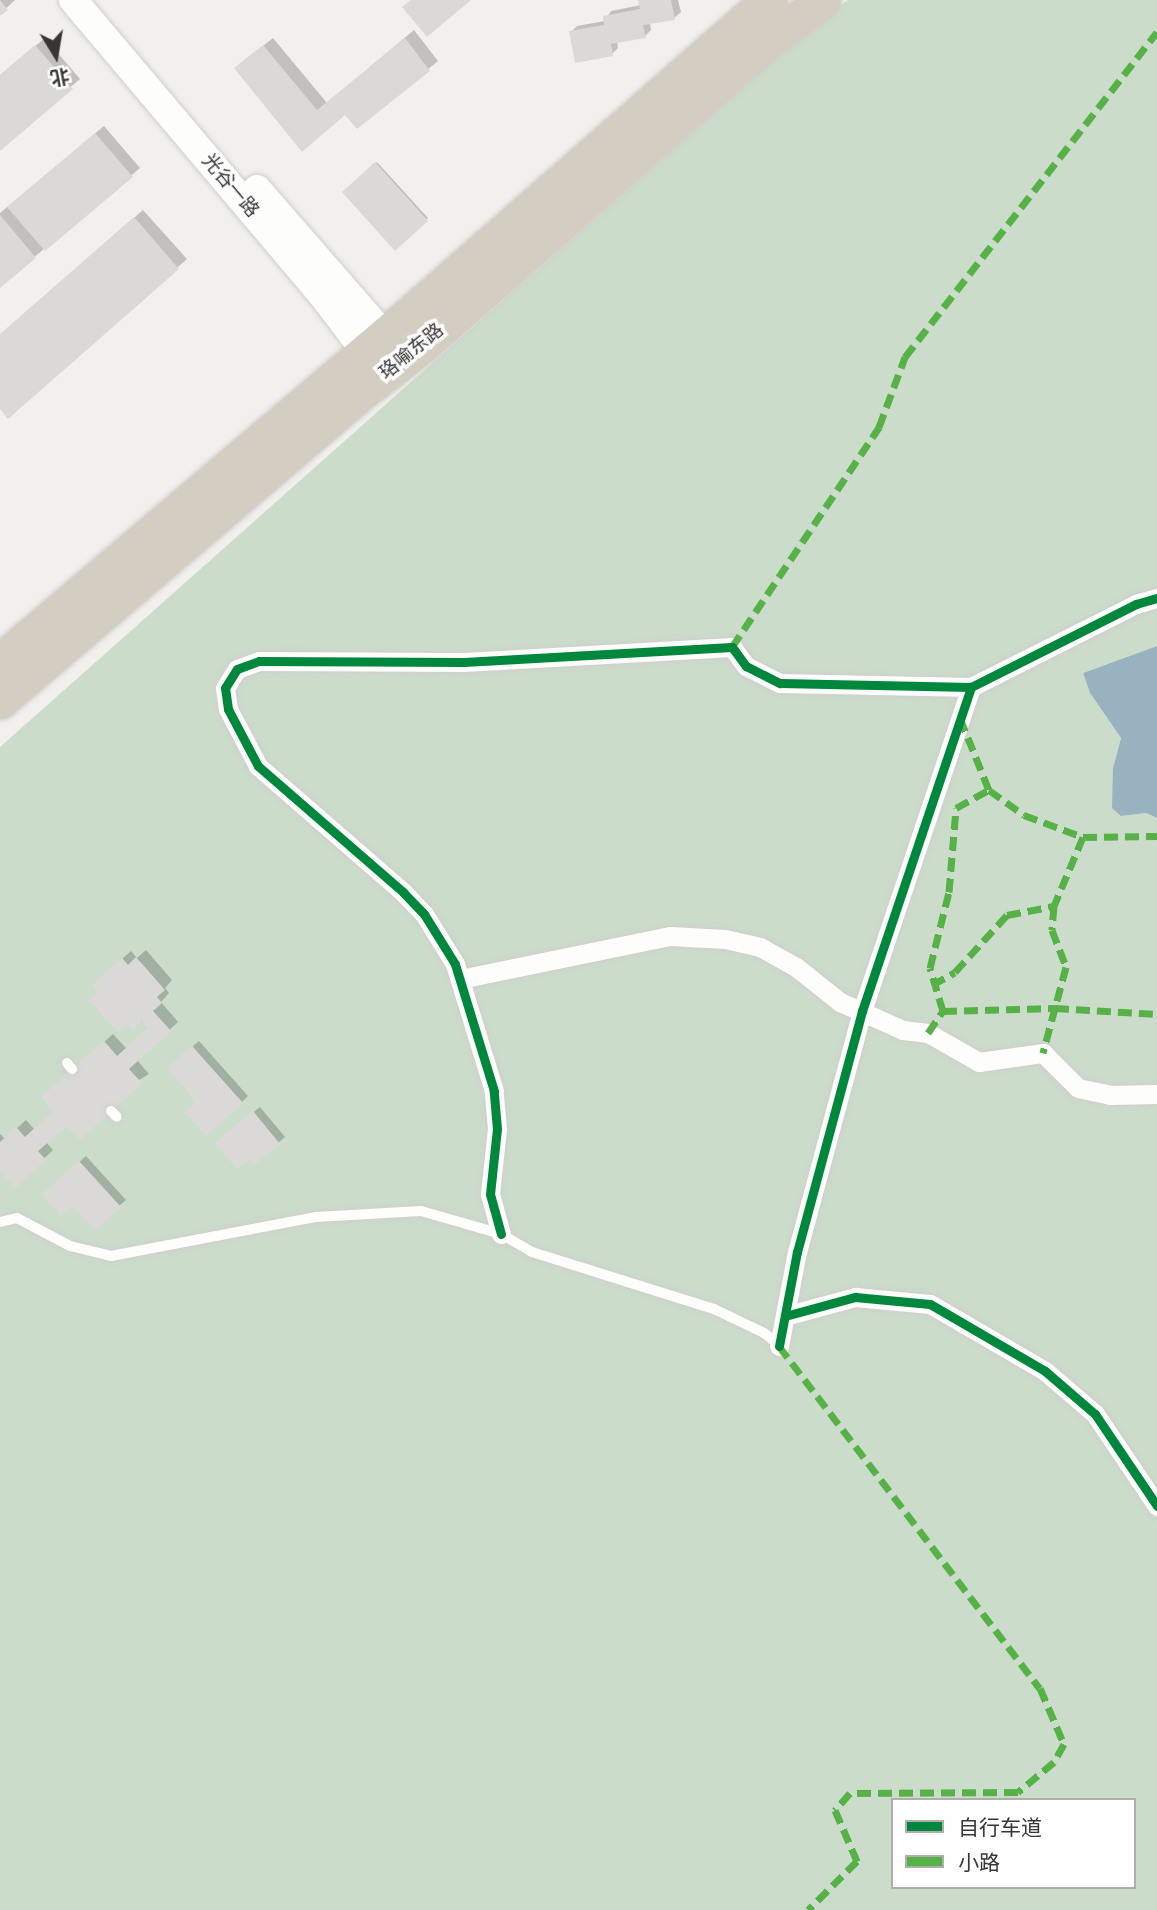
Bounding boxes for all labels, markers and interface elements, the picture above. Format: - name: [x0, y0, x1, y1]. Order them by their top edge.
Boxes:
- north arrow: [21, 21, 91, 91]
- text: 北: [48, 62, 72, 91]
- street label: 光谷一路: [197, 150, 263, 222]
- street label: 珞喻东路: [375, 319, 449, 385]
- legend: [891, 1798, 1136, 1889]
- text: 自行车道: [958, 1814, 1042, 1842]
- text: 小路: [958, 1849, 1000, 1877]

